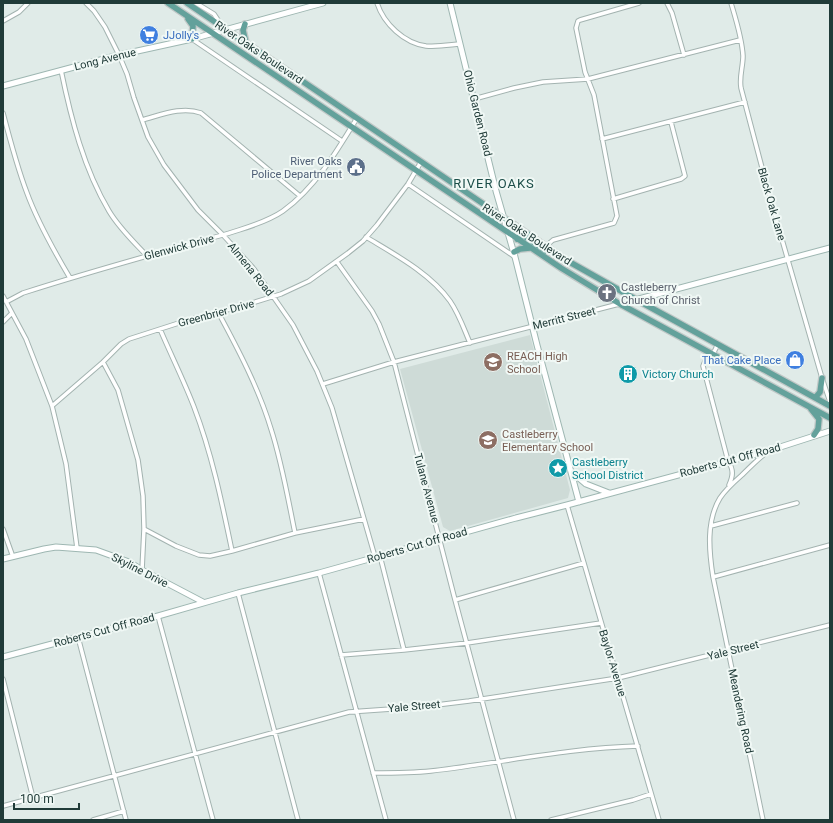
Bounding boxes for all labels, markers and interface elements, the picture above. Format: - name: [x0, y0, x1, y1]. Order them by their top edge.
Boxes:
- street label: River Oaks Boulevard: [212, 18, 305, 87]
- supermarket icon: JJolly's: [138, 24, 160, 46]
- place label: JJolly's: [163, 29, 200, 42]
- street label: Long Avenue: [73, 46, 137, 73]
- street label: Ohio Garden Road: [461, 69, 495, 158]
- place label: River Oaks Police Department: [251, 155, 342, 181]
- public building icon: River Oaks Police Department: [345, 156, 367, 178]
- street label: Black Oak Lane: [755, 166, 788, 242]
- district label: RIVER OAKS: [453, 176, 535, 191]
- street label: River Oaks Boulevard: [480, 201, 574, 268]
- street label: Glenwick Drive: [143, 232, 216, 263]
- street label: Almena Road: [225, 240, 276, 299]
- place label: Castleberry Church of Christ: [621, 281, 701, 307]
- church icon: Castleberry Church of Christ: [596, 282, 618, 304]
- street label: Greenbrier Drive: [177, 297, 256, 330]
- street label: Merritt Street: [531, 304, 597, 333]
- shop icon: That Cake Place: [784, 349, 806, 371]
- place label: REACH High School: [507, 350, 568, 376]
- school or university icon: REACH High School: [482, 351, 504, 373]
- place label: That Cake Place: [702, 354, 781, 367]
- building icon: Victory Church: [617, 363, 639, 385]
- place label: Victory Church: [642, 368, 714, 381]
- place label: Castleberry Elementary School: [502, 428, 593, 454]
- school or university icon: Castleberry Elementary School: [477, 429, 499, 451]
- street label: Roberts Cut Off Road: [678, 441, 782, 480]
- street label: Tulane Avenue: [411, 452, 442, 524]
- place label: Castleberry School District: [572, 456, 644, 482]
- place icon: Castleberry School District: [547, 457, 569, 479]
- street label: Roberts Cut Off Road: [365, 525, 469, 566]
- street label: Skyline Drive: [109, 551, 170, 590]
- street label: Roberts Cut Off Road: [52, 611, 156, 650]
- street label: Baylor Avenue: [596, 628, 629, 698]
- street label: Yale Street: [706, 638, 761, 663]
- street label: Meandering Road: [725, 668, 756, 755]
- street label: Yale Street: [387, 698, 441, 715]
- scale bar: [14, 785, 79, 811]
- text: 100 m: [20, 792, 54, 806]

